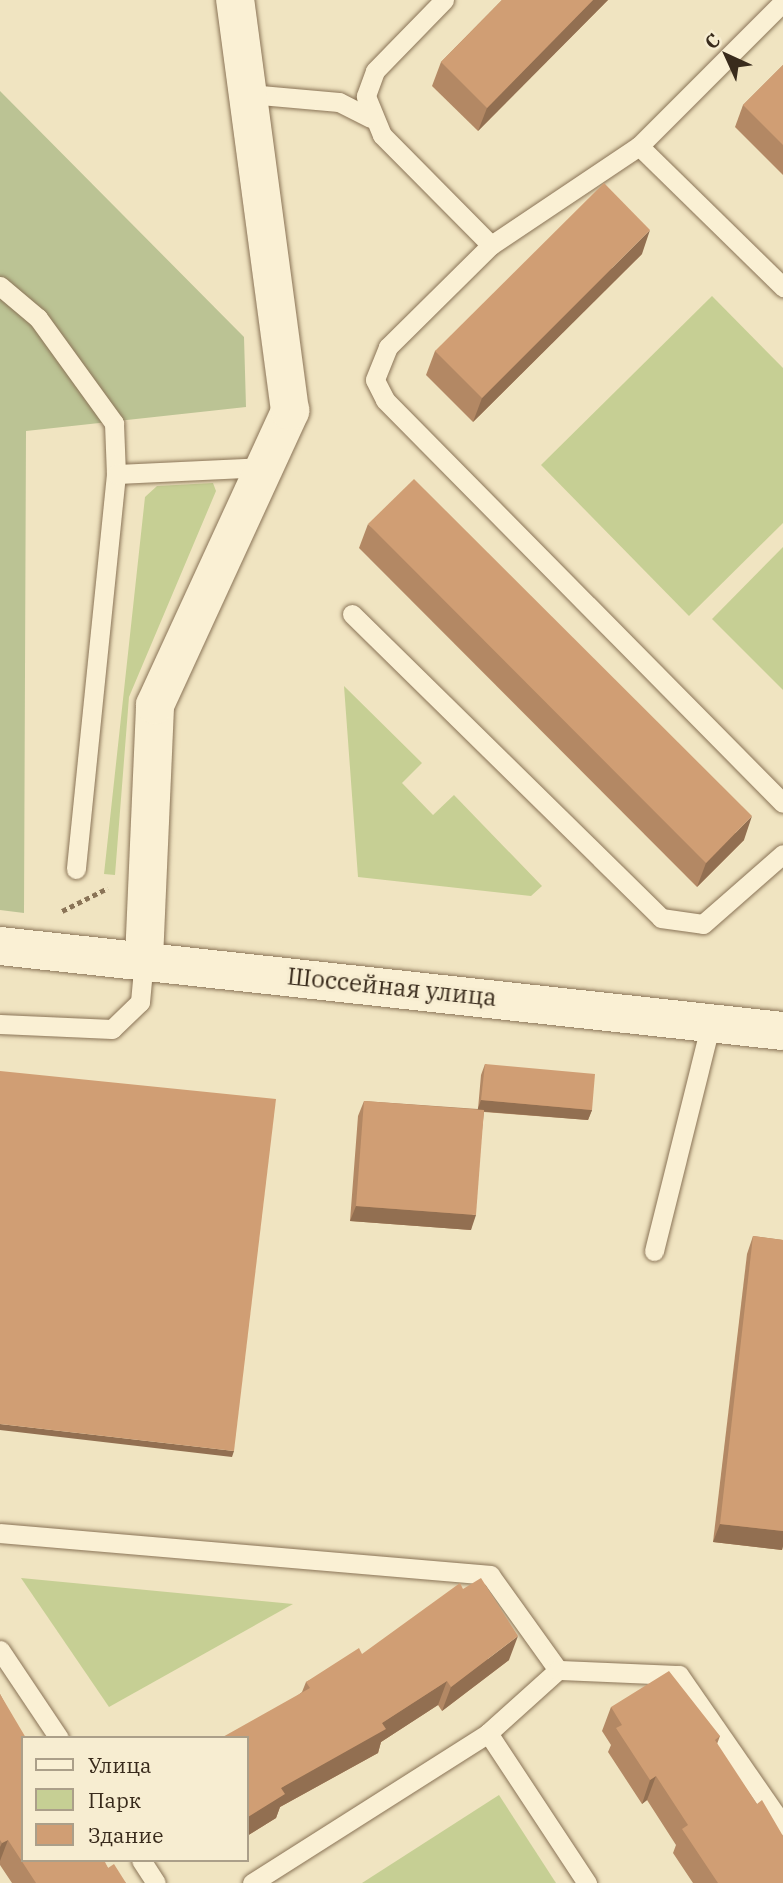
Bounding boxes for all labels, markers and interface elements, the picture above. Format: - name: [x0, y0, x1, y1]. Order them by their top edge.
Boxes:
- north arrow: [692, 21, 762, 91]
- text: С: [699, 28, 725, 54]
- street label: Шоссейная улица: [286, 962, 498, 1012]
- legend: [21, 1736, 248, 1862]
- text: Улица: [88, 1751, 152, 1779]
- text: Парк: [88, 1786, 141, 1814]
- text: Здание: [88, 1821, 163, 1849]

